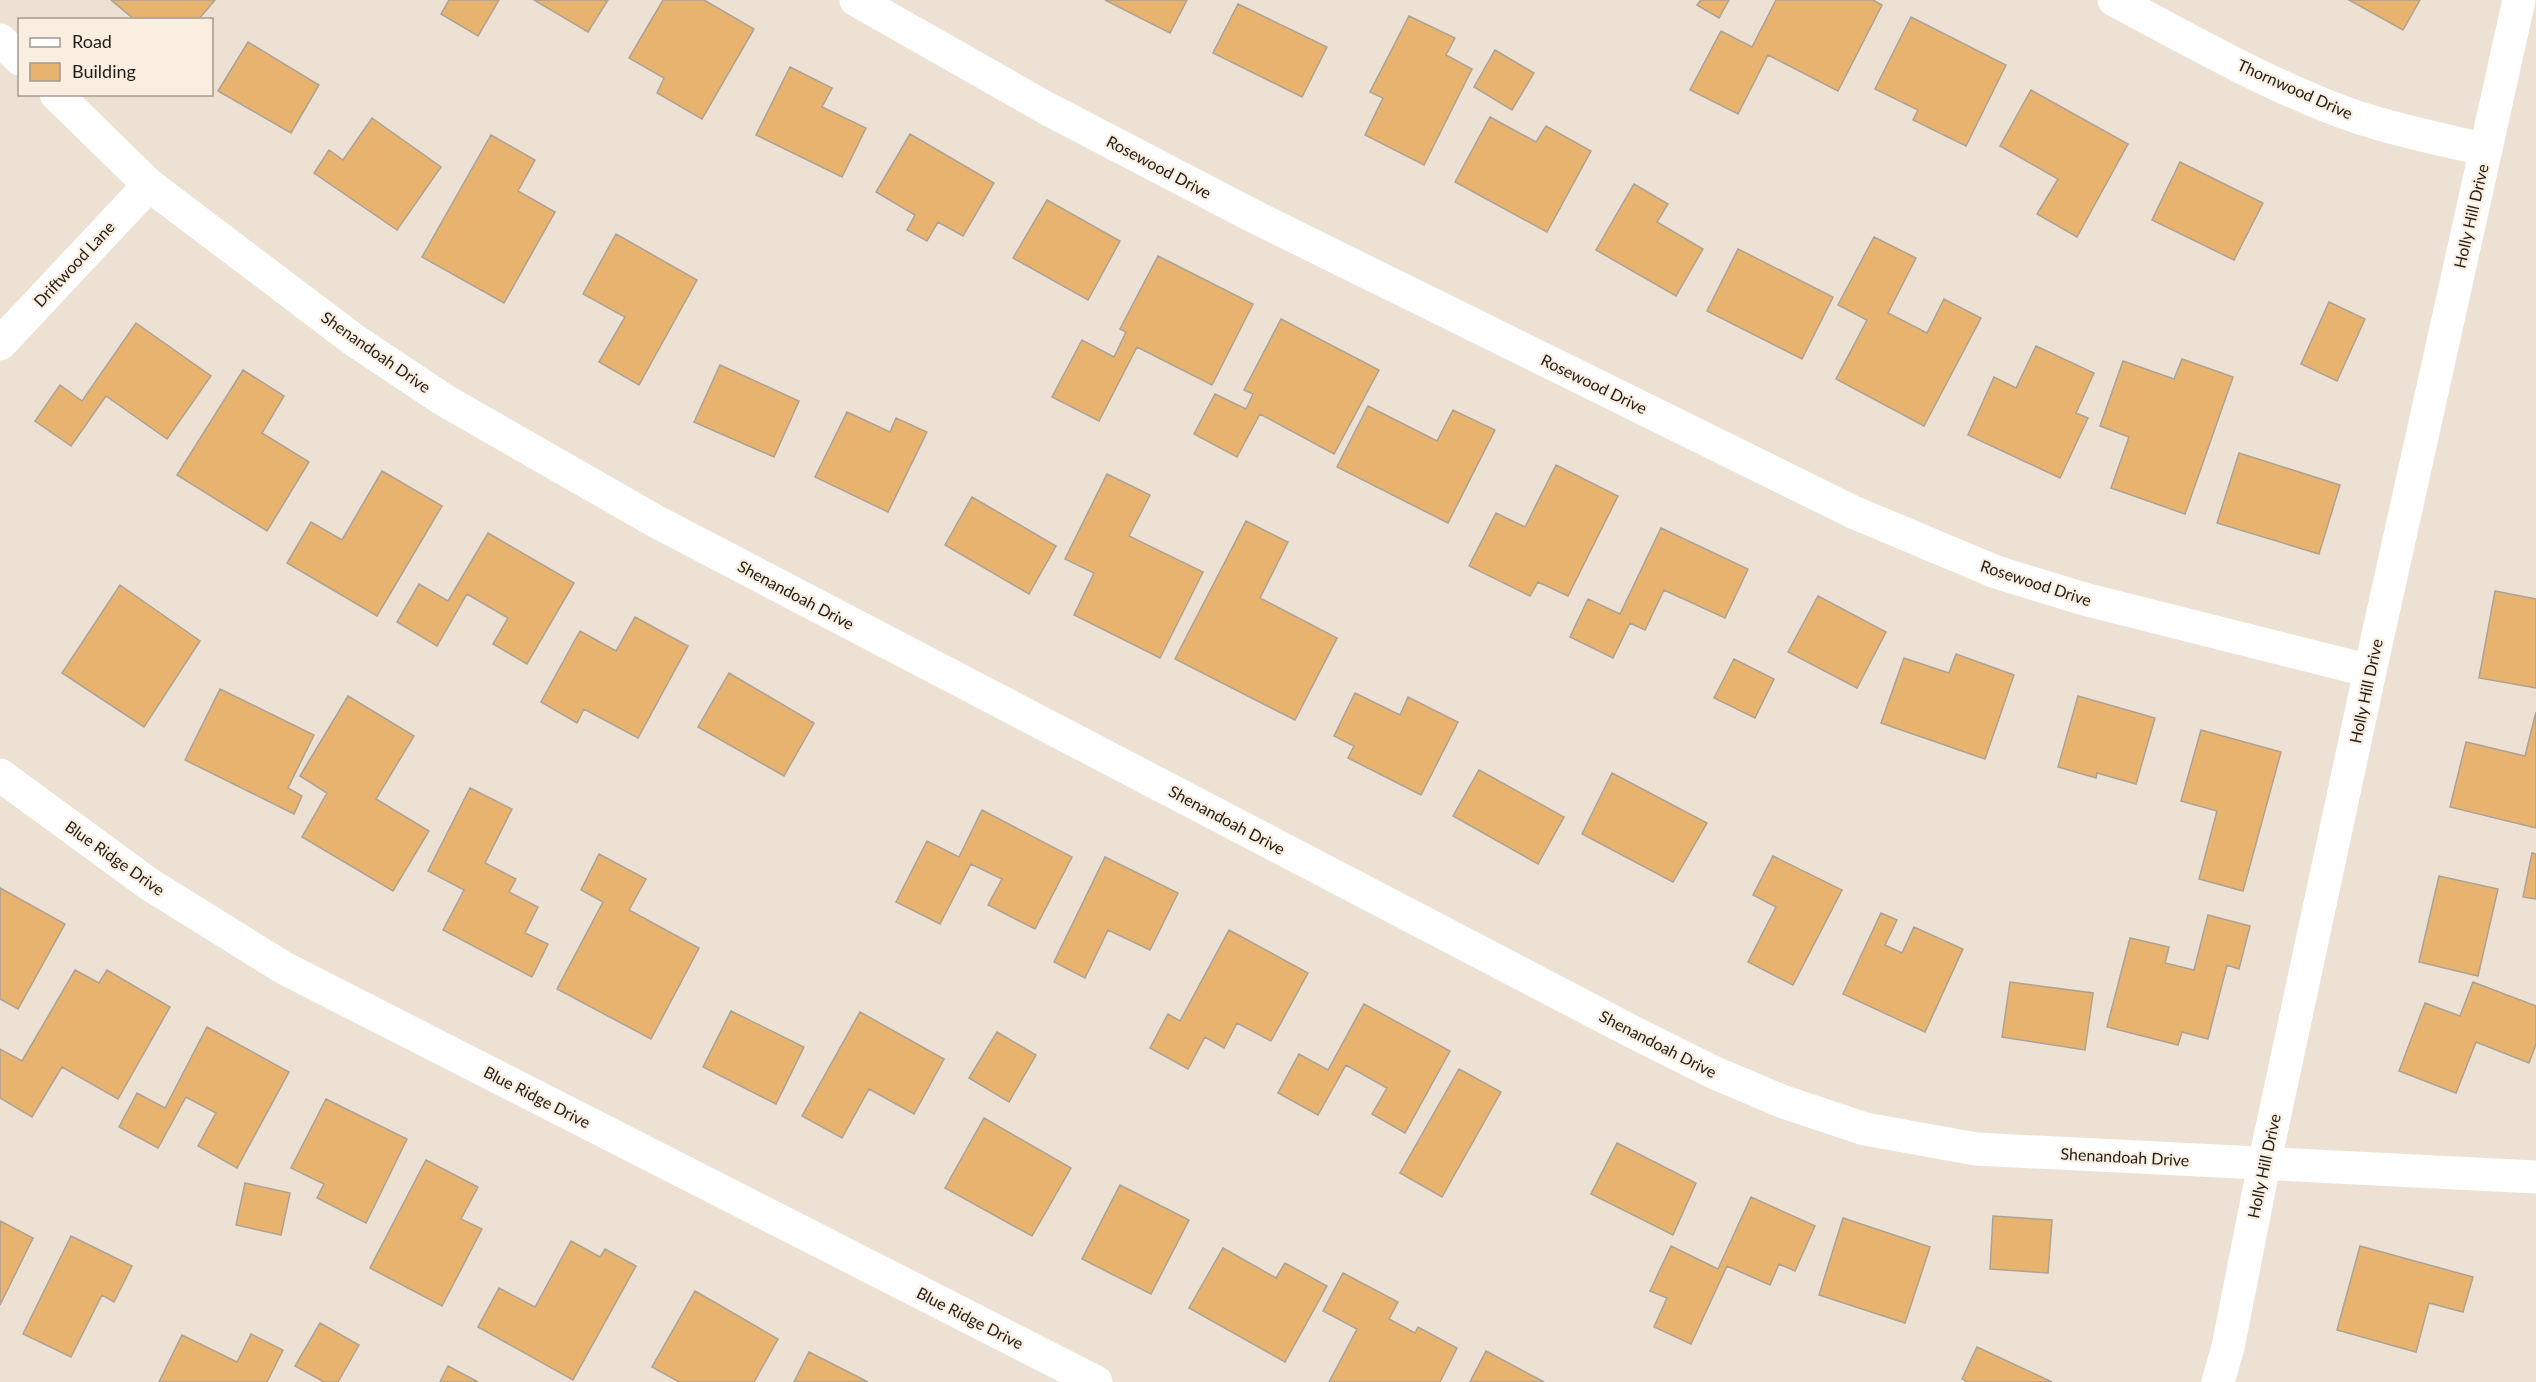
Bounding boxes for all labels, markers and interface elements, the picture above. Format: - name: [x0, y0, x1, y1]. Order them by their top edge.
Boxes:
- legend: [18, 18, 213, 96]
- text: Road: [72, 30, 112, 52]
- street label: Thornwood Drive: [2235, 55, 2356, 122]
- text: Building: [72, 60, 136, 82]
- street label: Rosewood Drive: [1104, 131, 1215, 202]
- street label: Holly Hill Drive: [2449, 162, 2492, 270]
- street label: Driftwood Lane: [29, 217, 118, 310]
- street label: Shenandoah Drive: [318, 307, 435, 396]
- street label: Rosewood Drive: [1538, 350, 1650, 417]
- street label: Shenandoah Drive: [735, 556, 858, 633]
- street label: Rosewood Drive: [1978, 556, 2094, 609]
- street label: Holly Hill Drive: [2345, 637, 2386, 745]
- street label: Shenandoah Drive: [1166, 781, 1289, 858]
- street label: Blue Ridge Drive: [62, 816, 169, 899]
- street label: Shenandoah Drive: [1596, 1006, 1720, 1081]
- street label: Blue Ridge Drive: [481, 1062, 594, 1132]
- street label: Holly Hill Drive: [2243, 1112, 2284, 1220]
- street label: Shenandoah Drive: [2060, 1144, 2190, 1169]
- street label: Blue Ridge Drive: [914, 1283, 1027, 1353]

